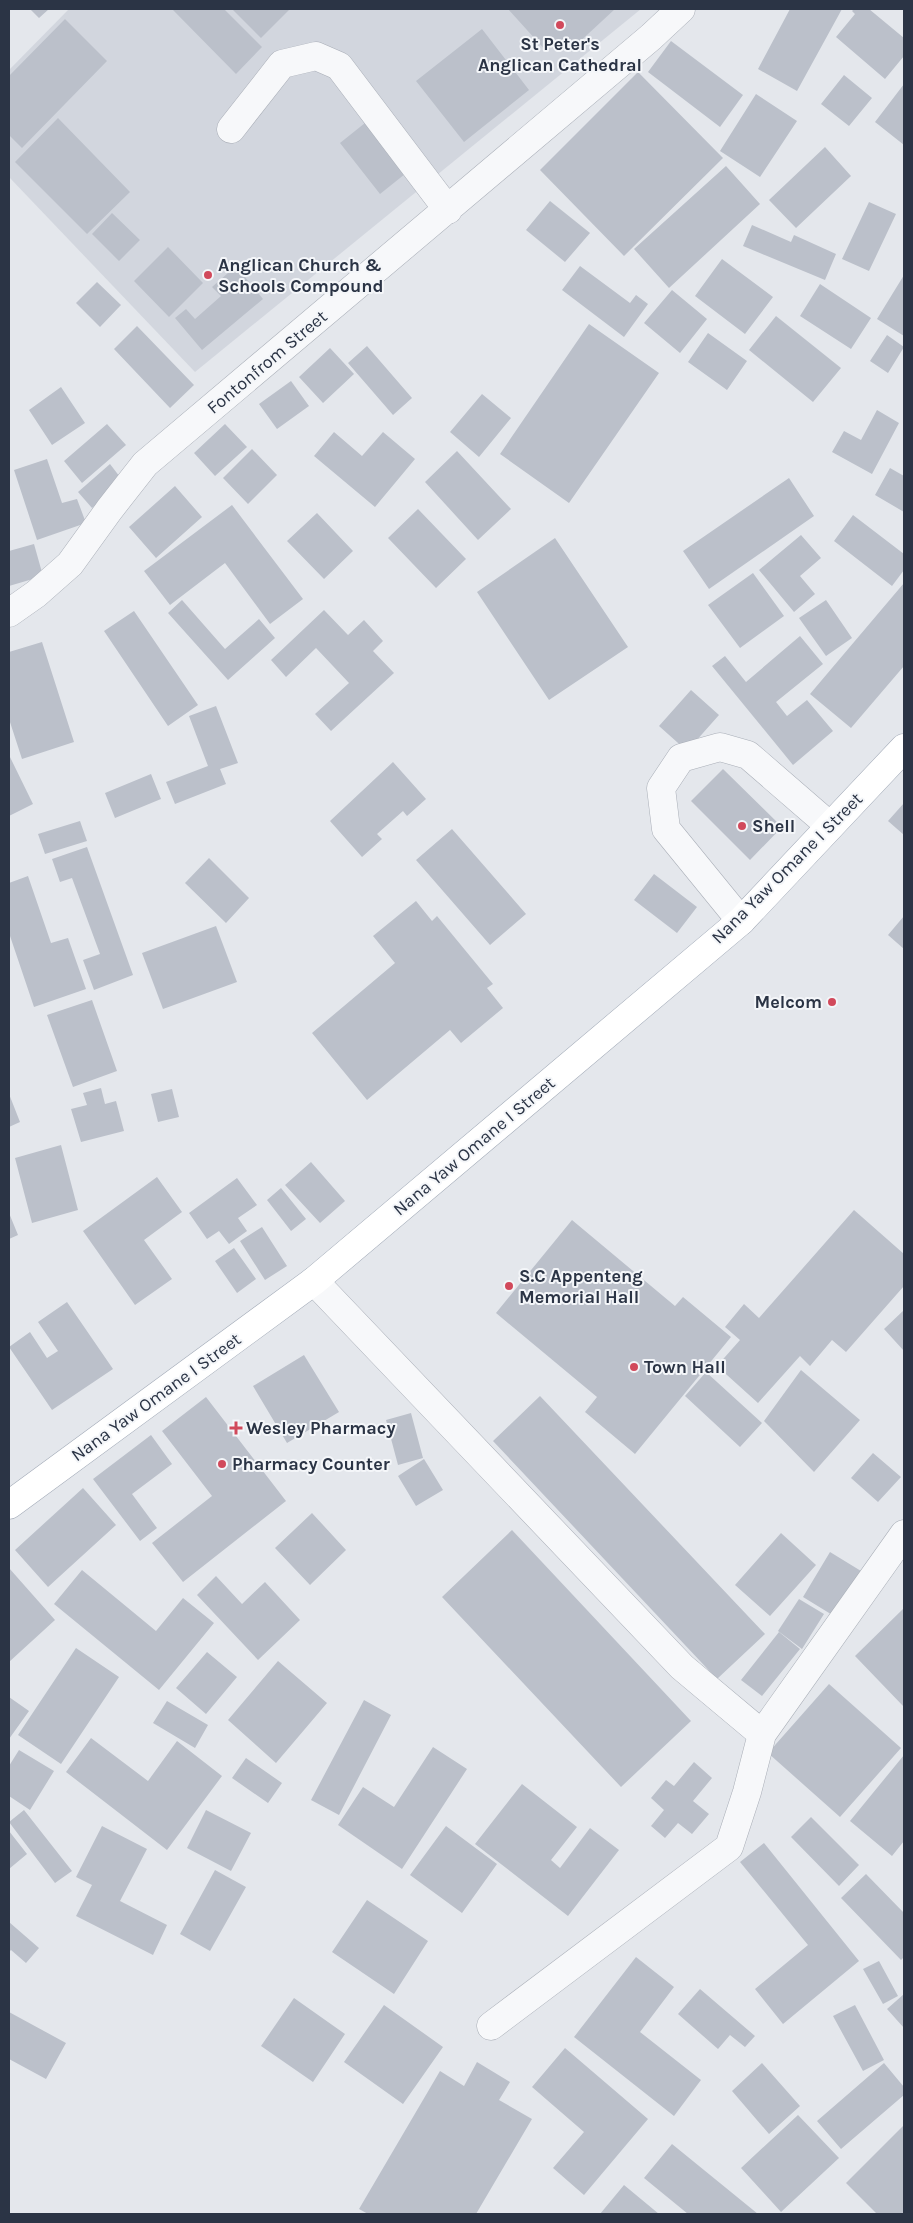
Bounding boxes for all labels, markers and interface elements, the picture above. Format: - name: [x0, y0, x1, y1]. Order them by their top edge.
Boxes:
- marker: St Peter's Anglican Cathedral: [554, 19, 566, 31]
- place label: St Peter's Anglican Cathedral: [478, 33, 642, 76]
- place label: Anglican Church & Schools Compound: [218, 254, 384, 297]
- marker: Anglican Church & Schools Compound: [202, 269, 214, 281]
- street label: Fontonfrom Street: [202, 305, 332, 419]
- street label: Nana Yaw Omane I Street: [707, 788, 867, 948]
- place label: Shell: [752, 815, 795, 837]
- marker: Shell: [736, 820, 748, 832]
- place label: Melcom: [754, 991, 822, 1013]
- marker: Melcom: [826, 996, 838, 1008]
- street label: Nana Yaw Omane I Street: [389, 1072, 560, 1220]
- place label: S.C Appenteng Memorial Hall: [519, 1265, 643, 1308]
- marker: S.C Appenteng Memorial Hall: [503, 1280, 515, 1292]
- street label: Nana Yaw Omane I Street: [67, 1328, 245, 1466]
- place label: Town Hall: [644, 1356, 726, 1378]
- marker: Town Hall: [628, 1361, 640, 1373]
- place label: Wesley Pharmacy: [246, 1417, 395, 1439]
- marker: Wesley Pharmacy: [230, 1422, 242, 1434]
- place label: Pharmacy Counter: [232, 1453, 390, 1475]
- marker: Pharmacy Counter: [216, 1458, 228, 1470]

